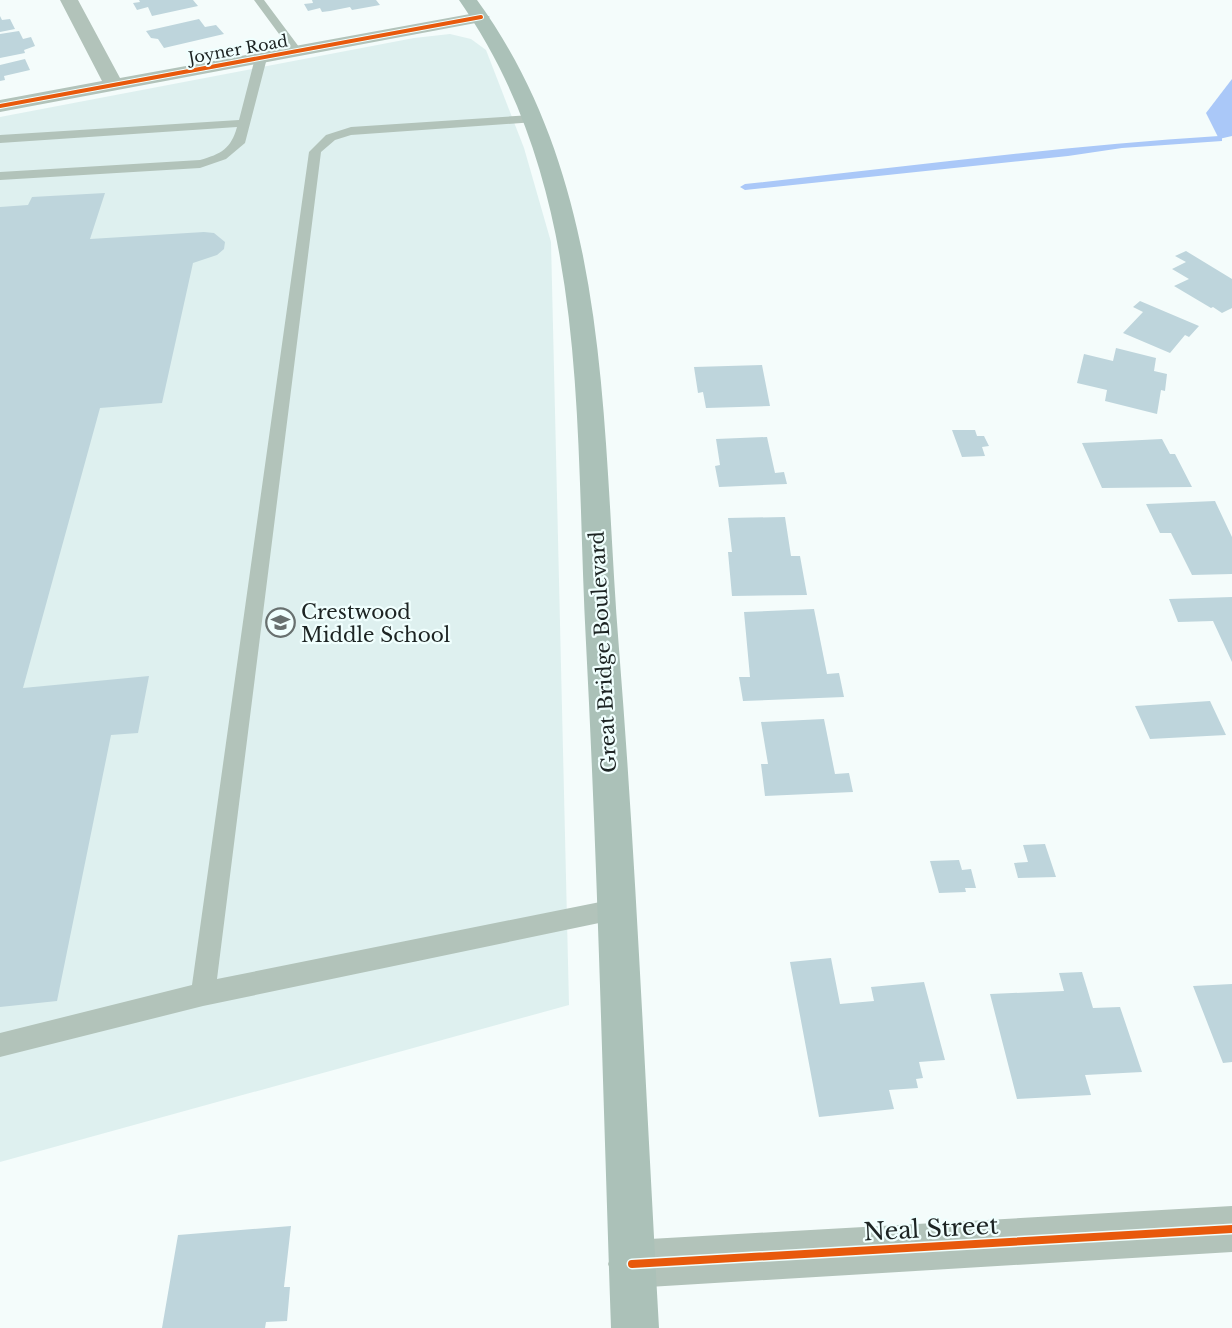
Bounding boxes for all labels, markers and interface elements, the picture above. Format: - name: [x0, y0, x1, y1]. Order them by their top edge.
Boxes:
- street label: Joyner Road: [185, 30, 290, 68]
- street label: Great Bridge Boulevard: [585, 530, 621, 774]
- place label: Crestwood Middle School: [301, 600, 450, 647]
- school or university icon: Crestwood Middle School: [264, 607, 296, 639]
- street label: Neal Street: [863, 1210, 999, 1247]

